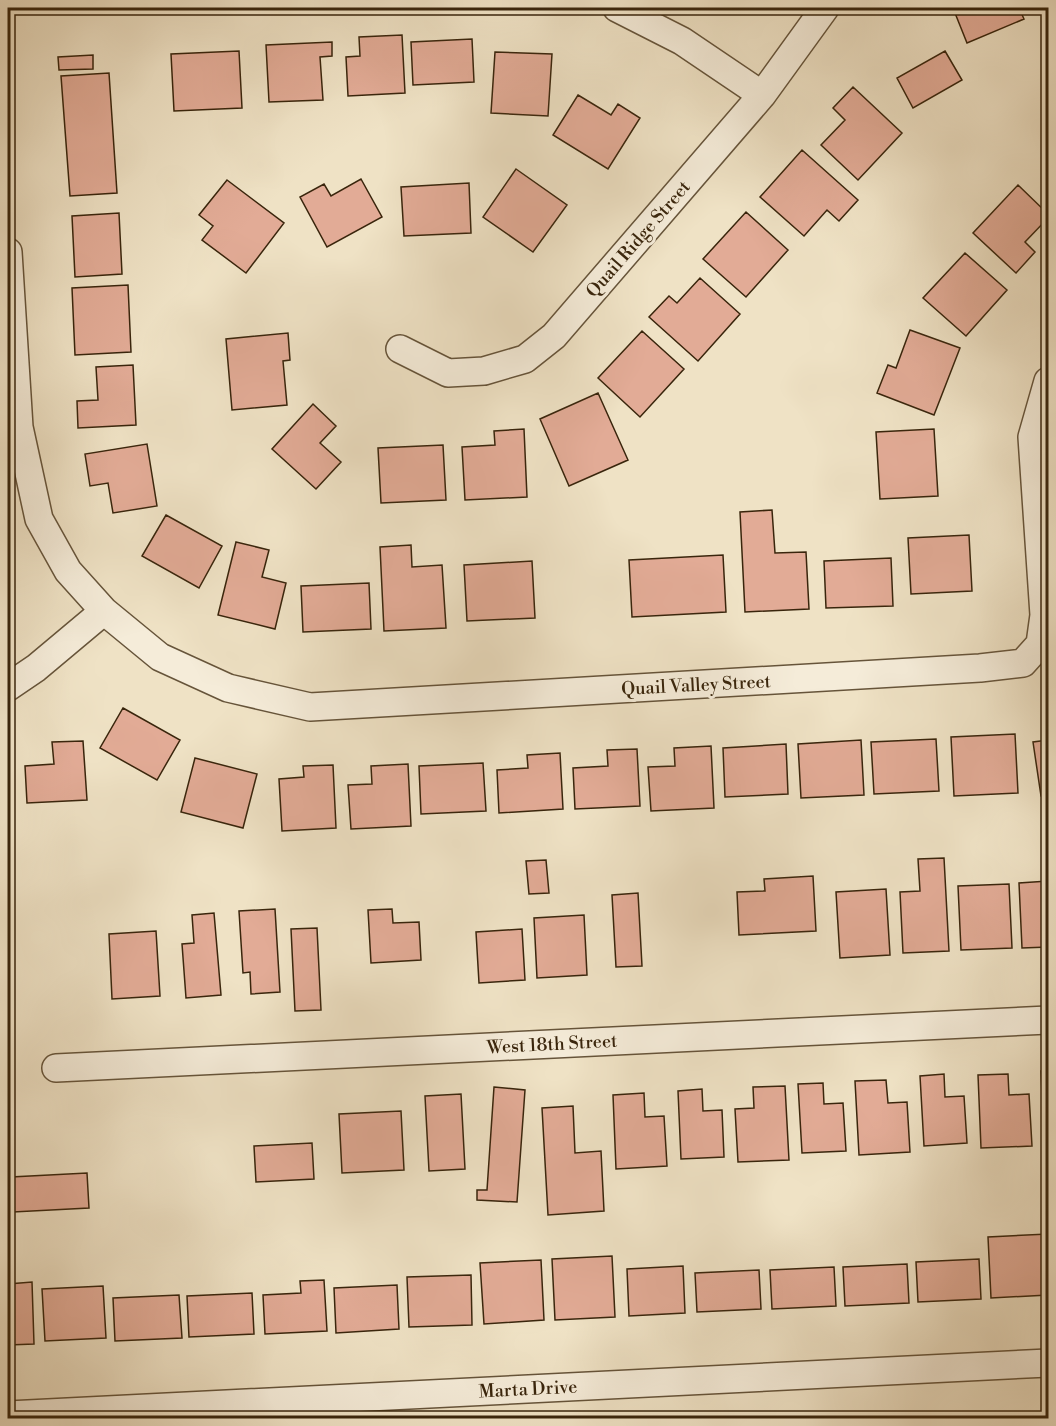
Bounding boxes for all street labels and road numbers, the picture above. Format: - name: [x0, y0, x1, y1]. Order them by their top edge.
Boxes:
- street label: Quail Ridge Street: [581, 176, 696, 303]
- street label: Quail Valley Street: [621, 670, 772, 701]
- street label: West 18th Street: [485, 1030, 619, 1059]
- street label: Marta Drive: [478, 1375, 578, 1404]

